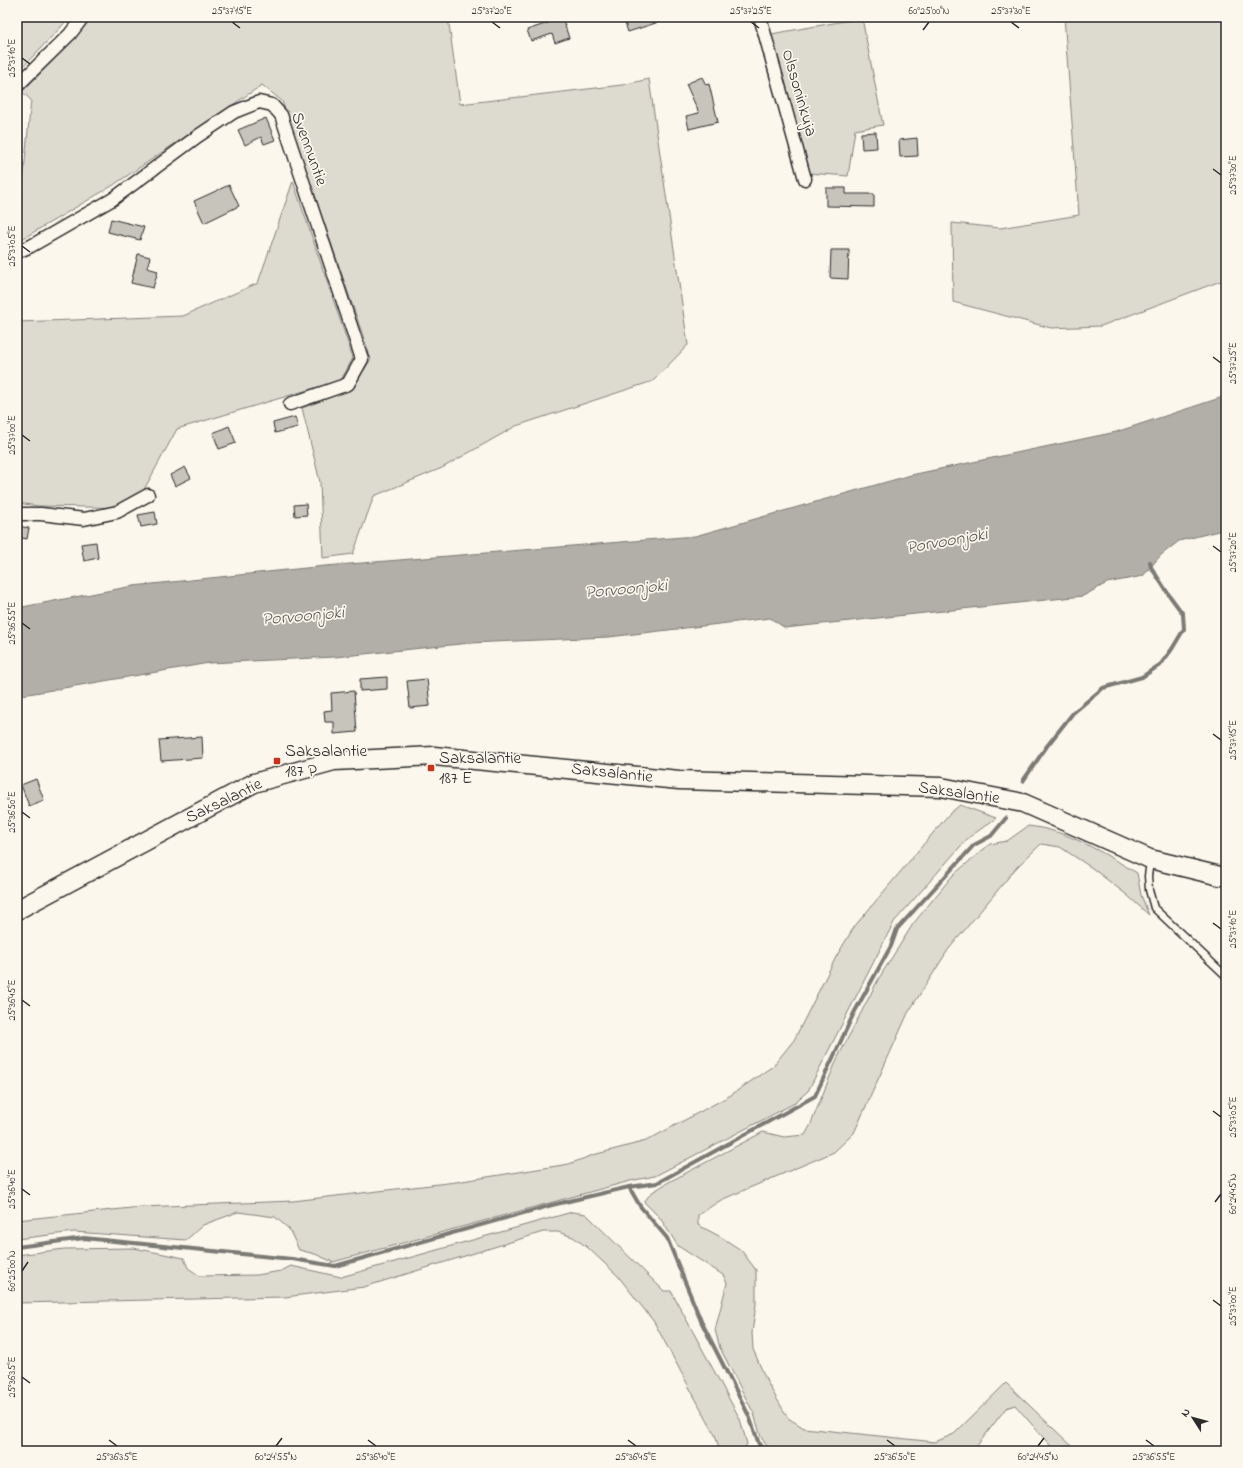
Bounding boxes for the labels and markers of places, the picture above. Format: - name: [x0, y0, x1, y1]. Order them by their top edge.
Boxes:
- place label: Saksalantie 187 P: [285, 739, 368, 784]
- place label: Saksalantie 187 E: [439, 746, 522, 791]
- marker: Saksalantie 187 P: [272, 756, 282, 766]
- marker: Saksalantie 187 E: [426, 763, 436, 773]

